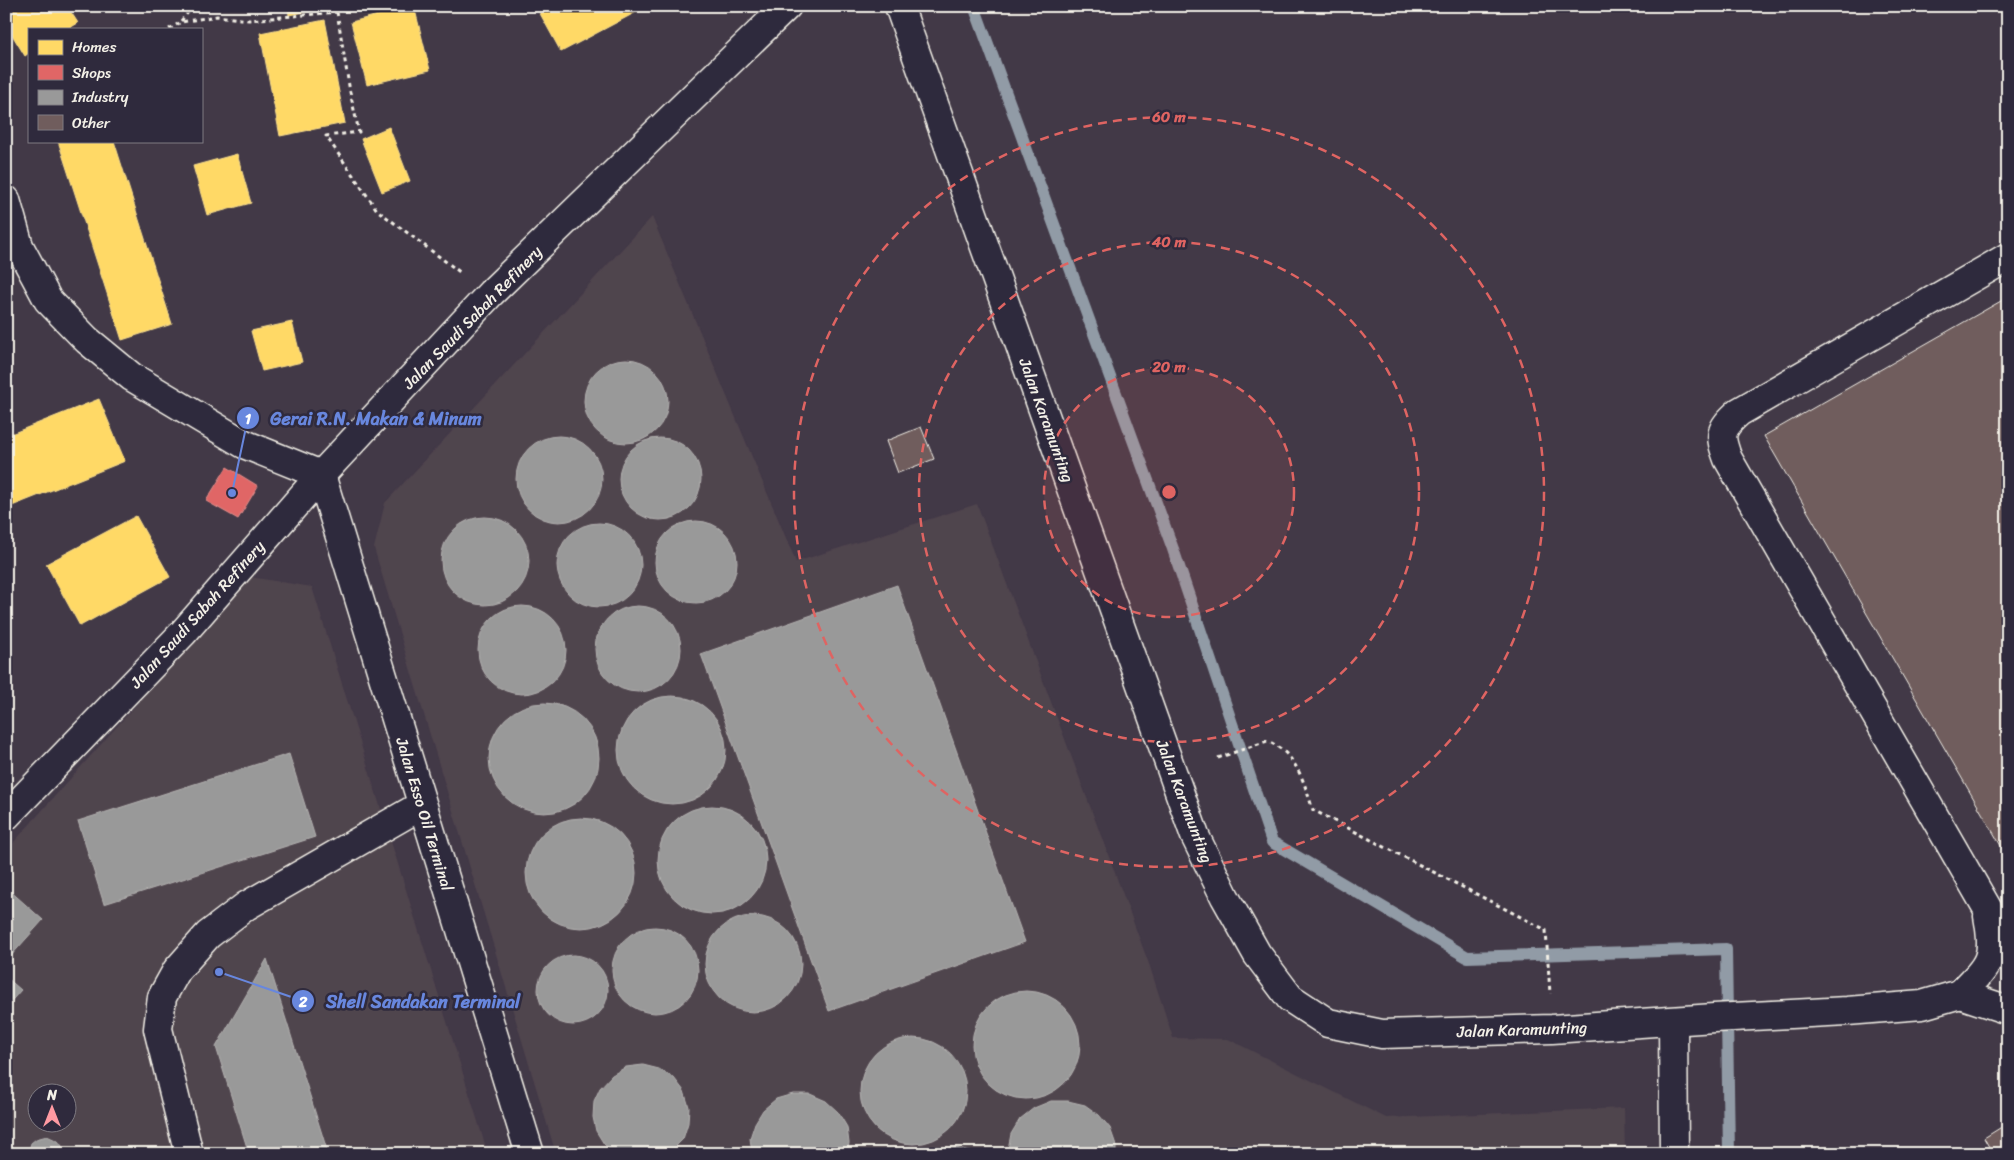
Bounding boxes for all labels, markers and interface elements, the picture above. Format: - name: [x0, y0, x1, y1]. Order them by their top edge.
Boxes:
- legend: [28, 28, 202, 142]
- text: Homes: [72, 34, 116, 60]
- text: Shops: [72, 60, 112, 86]
- text: Industry: [71, 84, 129, 110]
- text: 60 m: [1151, 104, 1186, 130]
- text: Other: [72, 110, 111, 136]
- text: 40 m: [1151, 229, 1187, 255]
- street label: Jalan Saudi Sabah Refinery: [395, 238, 550, 397]
- street label: Jalan Karamunting: [1010, 353, 1082, 486]
- text: 20 m: [1151, 354, 1186, 380]
- callout: Gerai R.N. Makan & Minum: [235, 402, 492, 435]
- text: Gerai R.N. Makan & Minum: [269, 403, 482, 435]
- text: 1: [245, 406, 252, 432]
- centre of rings: [1160, 483, 1178, 501]
- street label: Jalan Saudi Sabah Refinery: [122, 533, 273, 696]
- street label: Jalan Esso Oil Terminal: [387, 733, 462, 895]
- street label: Jalan Karamunting: [1147, 734, 1221, 867]
- callout: Shell Sandakan Terminal: [291, 985, 530, 1018]
- text: Shell Sandakan Terminal: [325, 986, 521, 1018]
- text: 2: [298, 989, 308, 1015]
- street label: Jalan Karamunting: [1455, 1013, 1588, 1046]
- north arrow: [28, 1082, 78, 1132]
- text: N: [46, 1083, 57, 1108]

